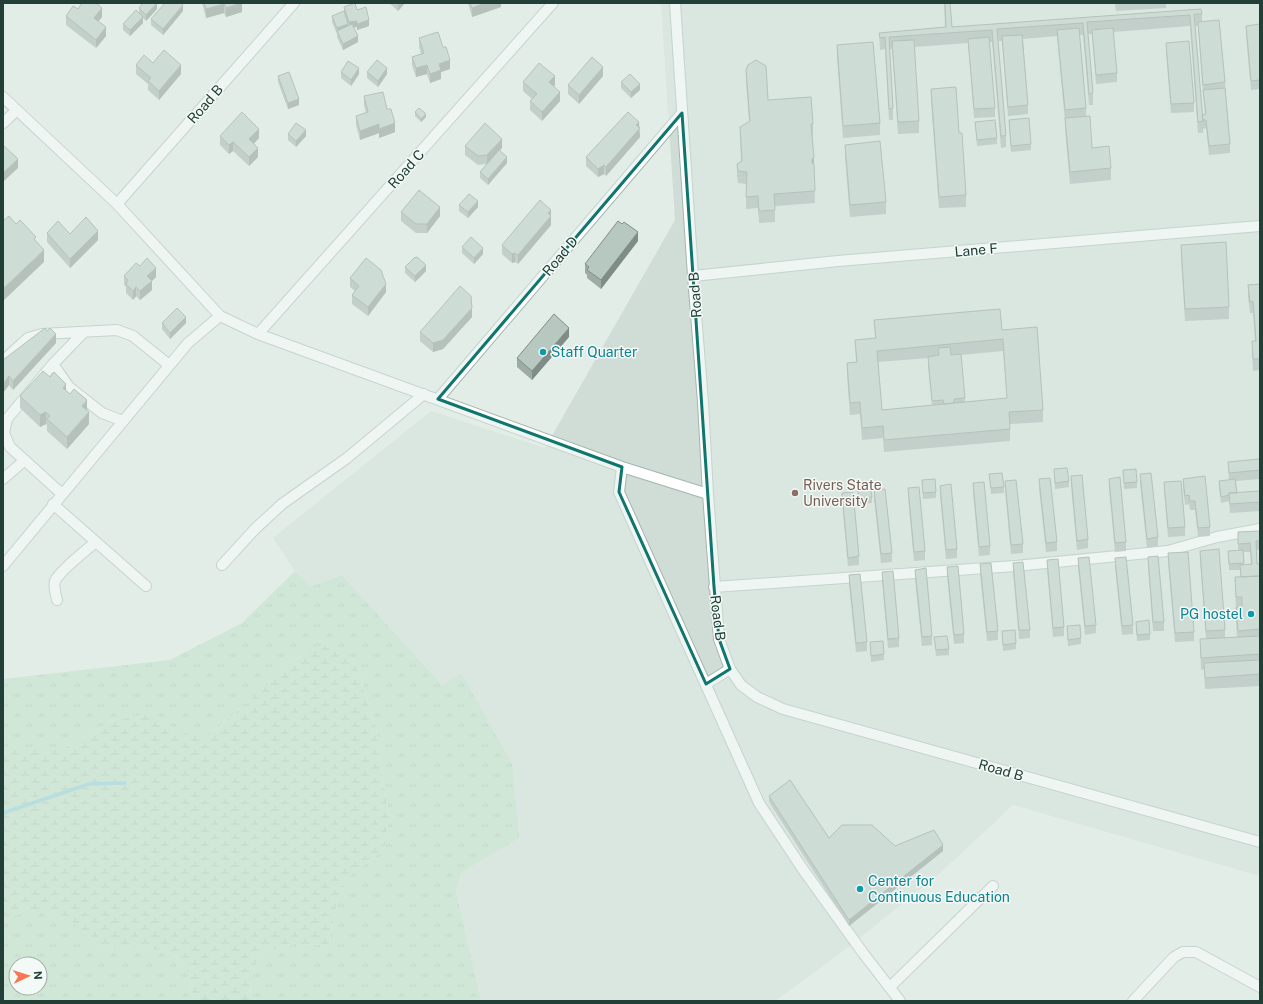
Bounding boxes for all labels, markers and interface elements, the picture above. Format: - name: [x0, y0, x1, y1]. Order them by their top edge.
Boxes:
- street label: Road B: [184, 81, 226, 127]
- street label: Road C: [385, 146, 427, 192]
- street label: Road D: [539, 233, 581, 279]
- street label: Lane F: [954, 240, 998, 260]
- street label: Road B: [685, 272, 705, 318]
- place label: Staff Quarter: [551, 344, 637, 360]
- marker: Staff Quarter: [538, 347, 548, 357]
- place label: Rivers State University: [803, 477, 882, 509]
- marker: Rivers State University: [790, 488, 800, 498]
- street label: Road B: [707, 594, 729, 642]
- place label: PG hostel: [1180, 606, 1243, 622]
- marker: PG hostel: [1246, 609, 1256, 619]
- street label: Road B: [977, 756, 1025, 784]
- place label: Center for Continuous Education: [868, 873, 1010, 905]
- marker: Center for Continuous Education: [855, 884, 865, 894]
- north arrow: [8, 956, 48, 996]
- text: N: [32, 971, 44, 980]

